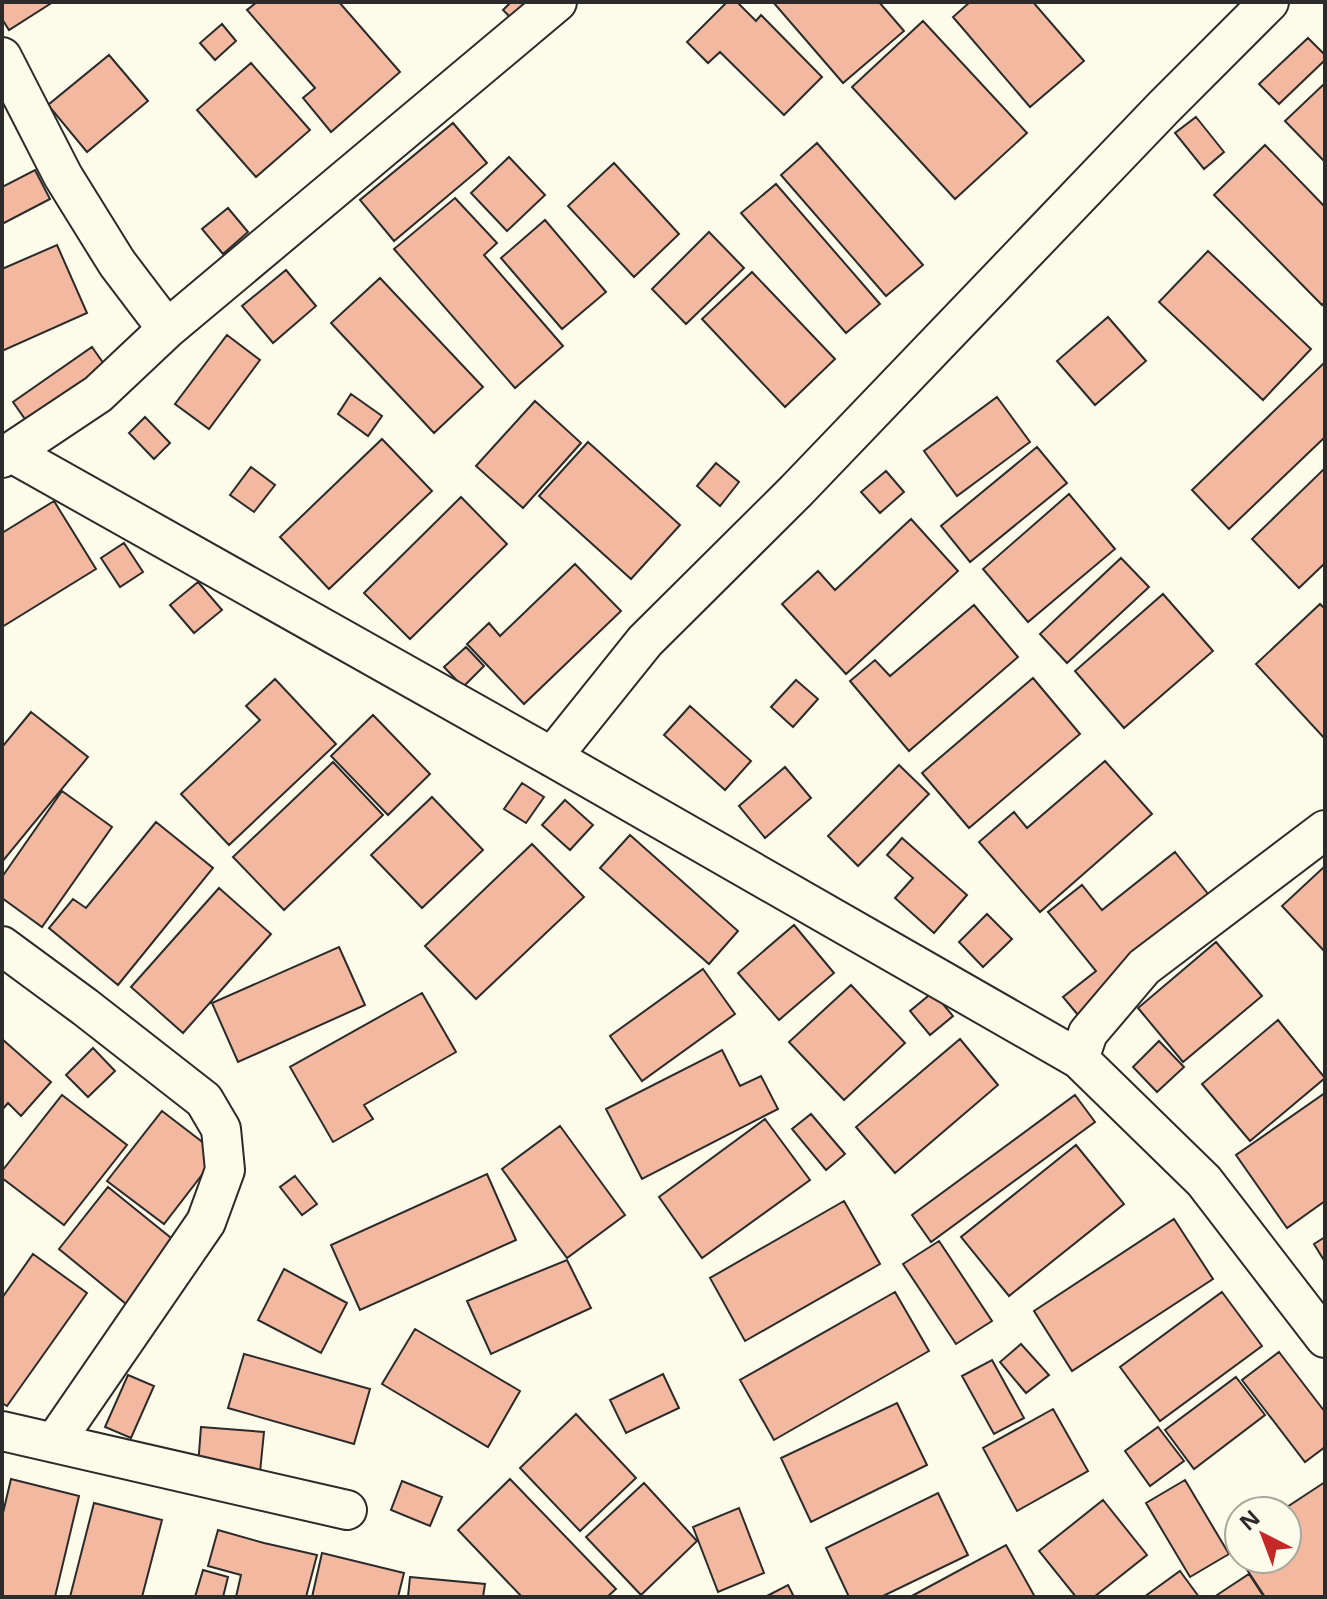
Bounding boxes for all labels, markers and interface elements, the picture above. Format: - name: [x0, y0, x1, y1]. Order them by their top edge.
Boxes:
- north arrow: [1223, 1495, 1303, 1575]
- text: N: [1232, 1502, 1266, 1537]

